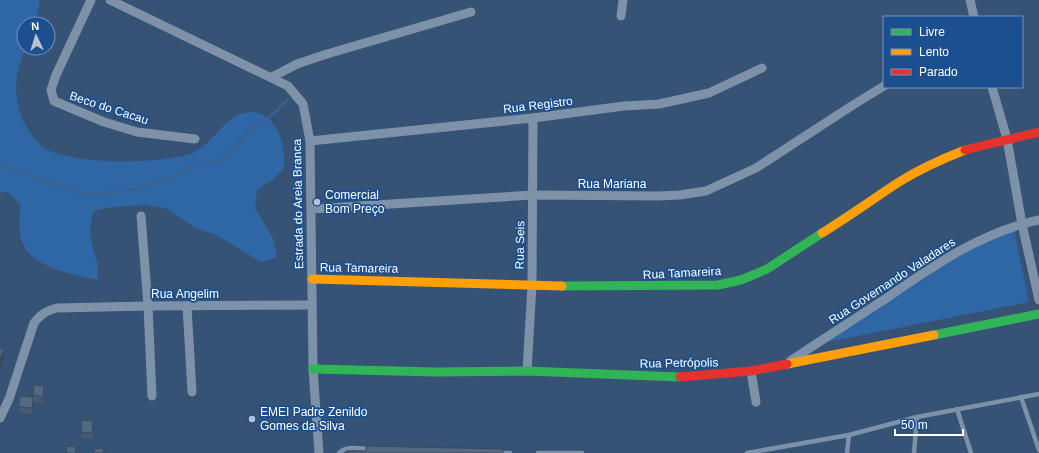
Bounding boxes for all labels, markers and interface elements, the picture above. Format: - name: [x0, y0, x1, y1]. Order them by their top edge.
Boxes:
- north arrow: [16, 16, 56, 56]
- legend: [883, 16, 1023, 88]
- text: N: [31, 20, 40, 32]
- text: Livre: [919, 25, 945, 39]
- text: Lento: [919, 45, 949, 59]
- text: Parado: [919, 65, 958, 79]
- street label: Beco do Cacau: [68, 89, 150, 127]
- street label: Rua Registro: [502, 94, 574, 116]
- street label: Estrada do Areia Branca: [290, 139, 306, 269]
- street label: Rua Mariana: [578, 177, 647, 191]
- place label: Comercial Bom Preço: [325, 188, 385, 216]
- marker: Comercial Bom Preço: [312, 197, 322, 207]
- street label: Rua Seis: [513, 221, 527, 269]
- street label: Rua Governando Valadares: [826, 235, 958, 327]
- street label: Rua Tamareira: [320, 260, 399, 276]
- street label: Rua Tamareira: [642, 264, 722, 282]
- street label: Rua Angelim: [151, 287, 219, 301]
- street label: Rua Petrópolis: [640, 355, 718, 371]
- place label: EMEI Padre Zenildo Gomes da Silva: [260, 405, 368, 433]
- scale bar: [895, 411, 963, 437]
- marker: EMEI Padre Zenildo Gomes da Silva: [247, 414, 257, 424]
- text: 50 m: [901, 418, 928, 432]

